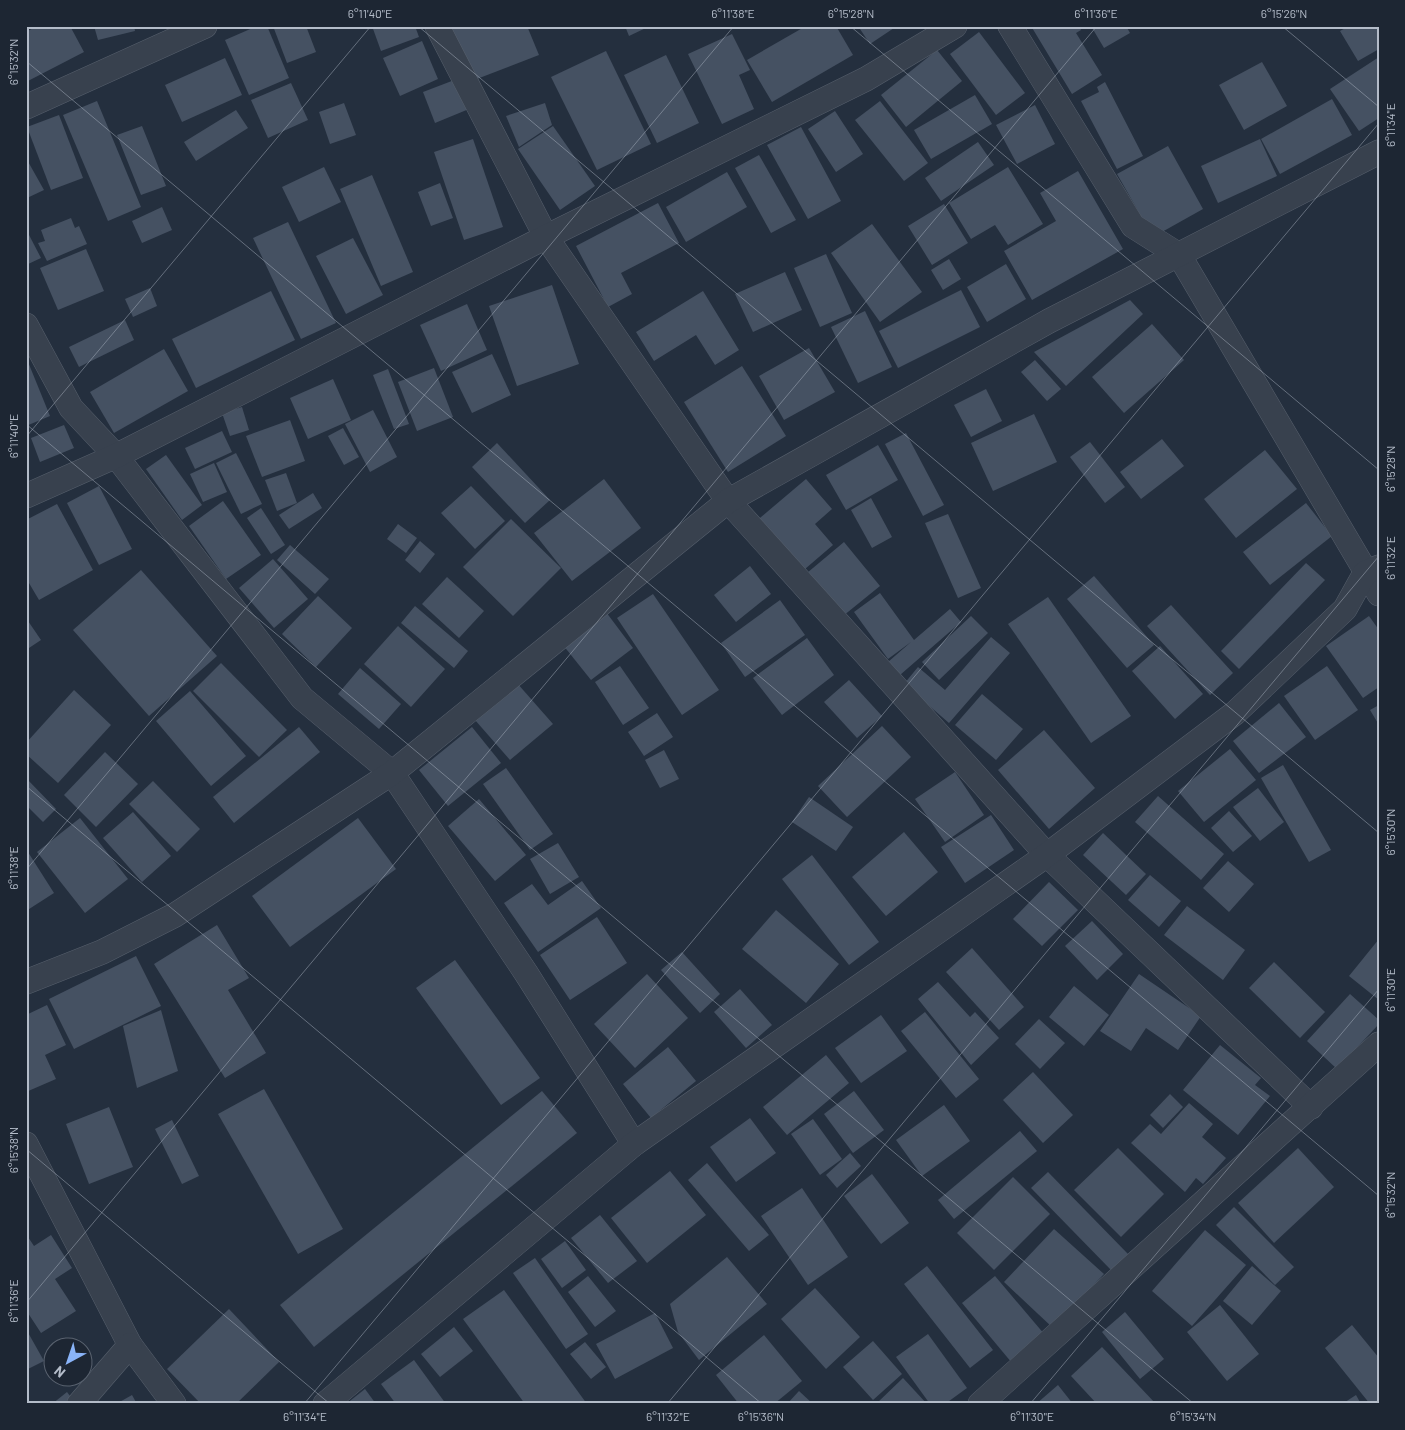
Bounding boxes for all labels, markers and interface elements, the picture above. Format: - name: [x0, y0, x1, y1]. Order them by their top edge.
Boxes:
- text: 6°11'40"E: [348, 6, 392, 20]
- text: 6°11'38"E: [711, 6, 755, 20]
- text: 6°15'28"N: [828, 6, 874, 20]
- text: 6°11'36"E: [1074, 6, 1118, 20]
- text: 6°15'26"N: [1261, 6, 1307, 20]
- text: 6°15'32"N: [6, 39, 20, 85]
- text: 6°11'34"E: [1383, 103, 1397, 147]
- text: 6°11'40"E: [6, 414, 20, 458]
- text: 6°15'28"N: [1383, 446, 1397, 492]
- text: 6°11'32"E: [1383, 536, 1397, 580]
- text: 6°15'30"N: [1383, 809, 1397, 855]
- text: 6°11'38"E: [6, 846, 20, 890]
- text: 6°11'30"E: [1383, 968, 1397, 1012]
- text: 6°15'38"N: [6, 1127, 20, 1173]
- text: 6°15'32"N: [1383, 1172, 1397, 1218]
- text: 6°11'36"E: [6, 1279, 20, 1323]
- north arrow: [42, 1338, 92, 1388]
- text: N: [50, 1363, 68, 1382]
- text: 6°11'34"E: [283, 1409, 327, 1423]
- text: 6°11'32"E: [646, 1409, 690, 1423]
- text: 6°15'36"N: [738, 1409, 784, 1423]
- text: 6°11'30"E: [1010, 1409, 1054, 1423]
- text: 6°15'34"N: [1170, 1409, 1216, 1423]

